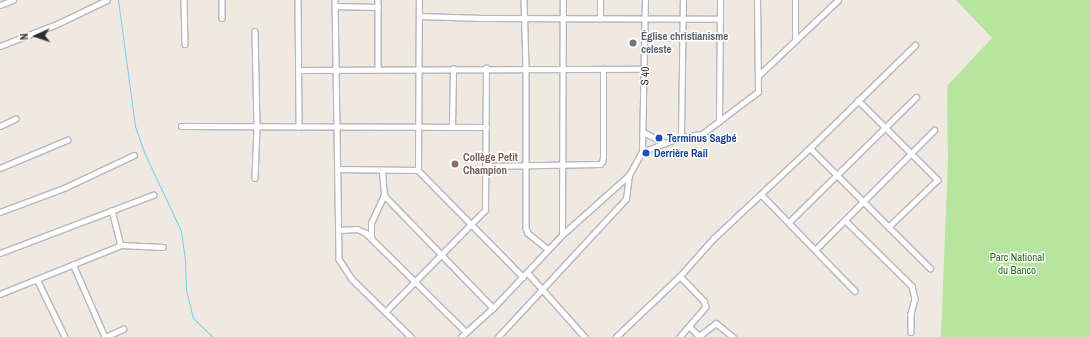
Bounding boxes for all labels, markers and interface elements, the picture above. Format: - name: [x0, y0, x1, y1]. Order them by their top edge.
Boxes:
- north arrow: [16, 16, 56, 56]
- place label: Église christianisme celeste: [641, 30, 728, 56]
- text: N: [17, 33, 31, 40]
- marker: Église christianisme celeste: [628, 38, 638, 48]
- street label: S 40: [638, 66, 652, 86]
- place label: Terminus Sagbé: [667, 131, 737, 145]
- marker: Terminus Sagbé: [654, 133, 664, 143]
- place label: Derrière Rail: [654, 146, 708, 160]
- marker: Derrière Rail: [641, 148, 651, 158]
- place label: Collège Petit Champion: [463, 151, 518, 177]
- marker: Collège Petit Champion: [450, 159, 460, 169]
- park label: Parc National du Banco: [990, 251, 1044, 277]

